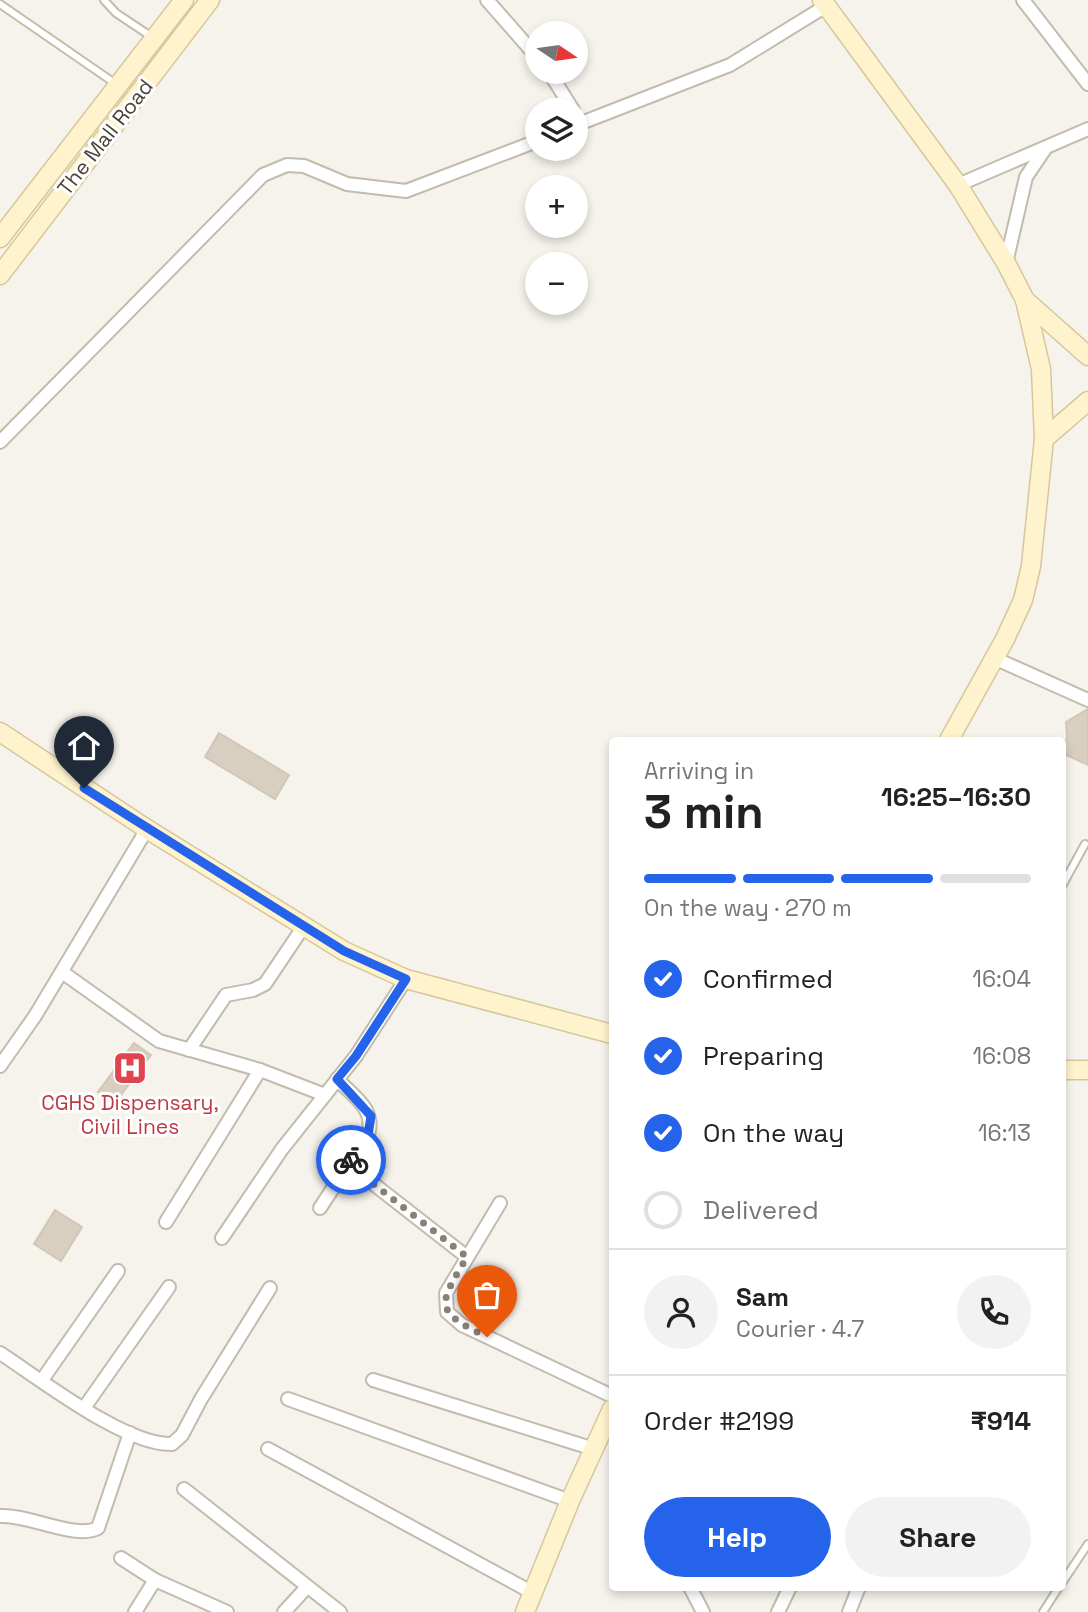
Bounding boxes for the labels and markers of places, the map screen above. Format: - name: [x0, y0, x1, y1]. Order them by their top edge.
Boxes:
- pin: [54, 716, 114, 788]
- hospital icon: CGHS Dispensary, Civil Lines: [111, 1049, 149, 1087]
- place label: CGHS Dispensary, Civil Lines: [41, 1089, 219, 1140]
- pin: [457, 1265, 517, 1337]

